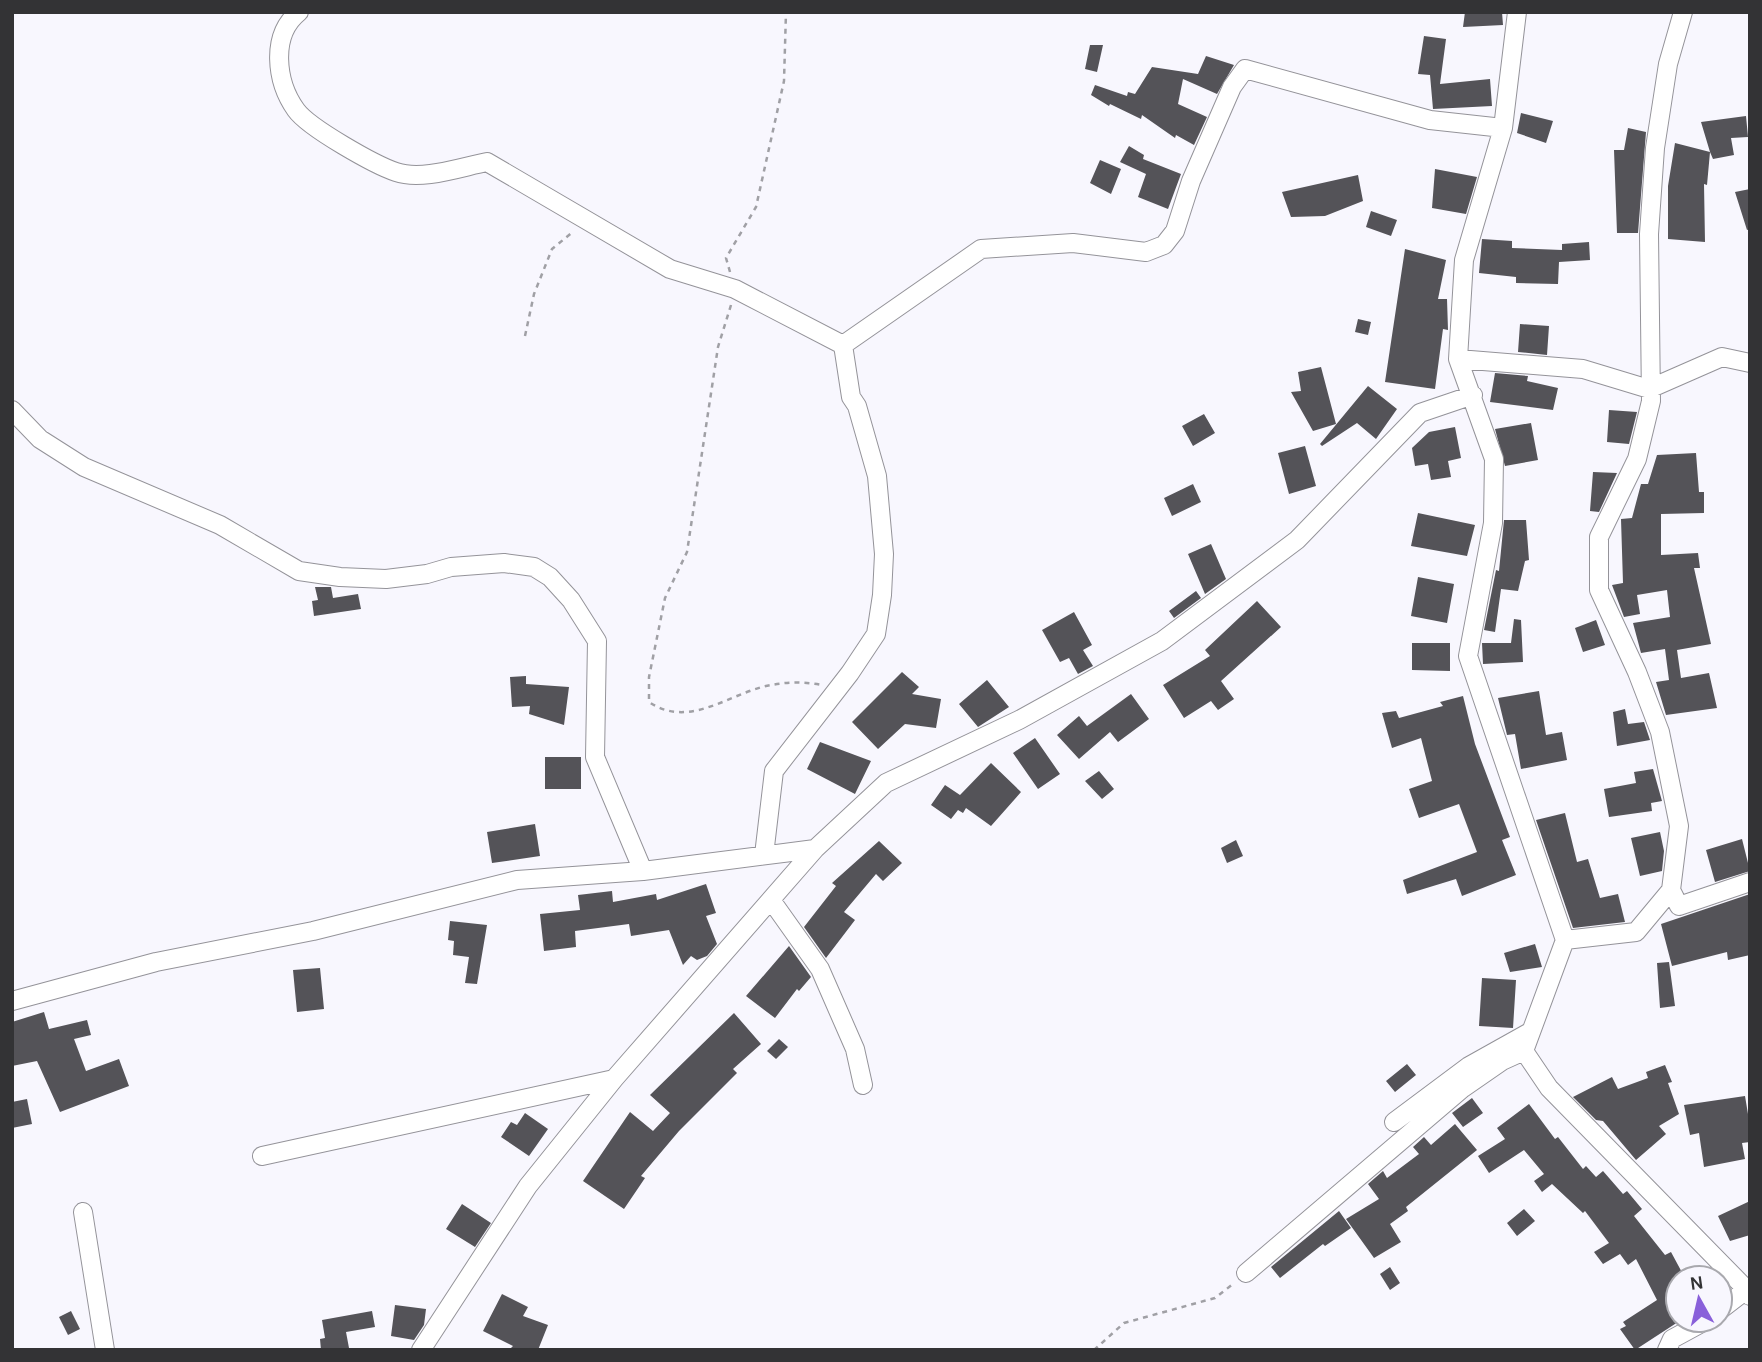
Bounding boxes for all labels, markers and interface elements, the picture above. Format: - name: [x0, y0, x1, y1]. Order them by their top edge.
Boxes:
- north arrow: [1664, 1264, 1734, 1334]
- text: N: [1688, 1271, 1705, 1295]

